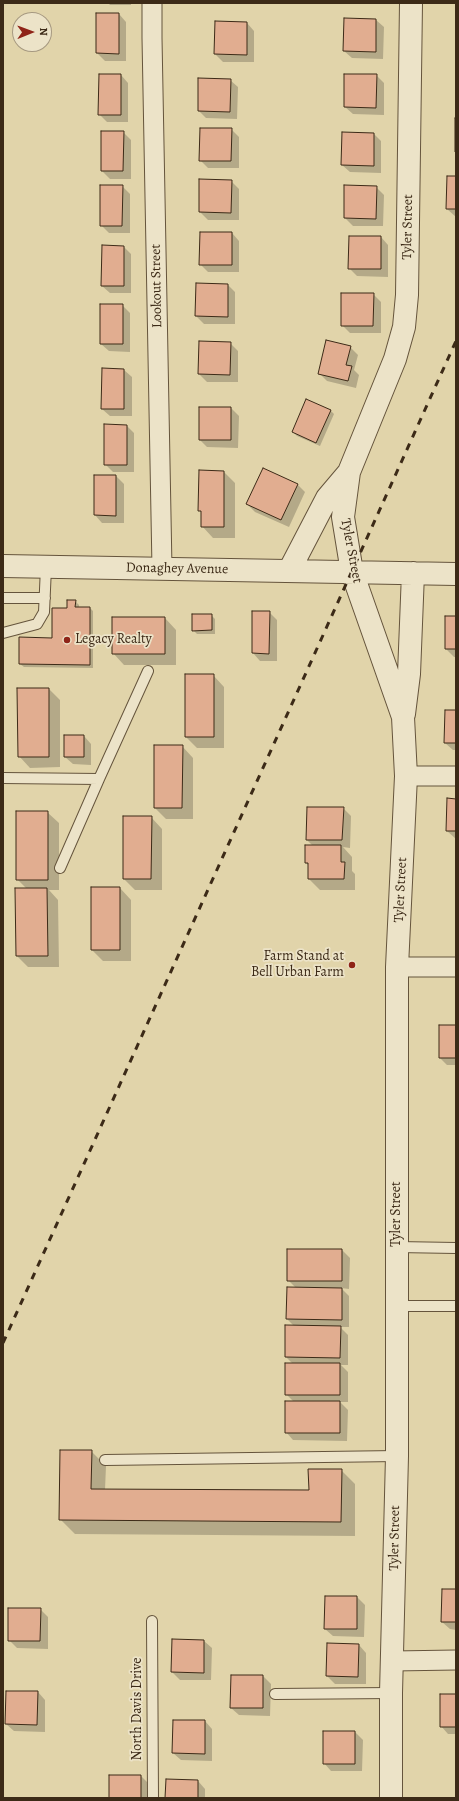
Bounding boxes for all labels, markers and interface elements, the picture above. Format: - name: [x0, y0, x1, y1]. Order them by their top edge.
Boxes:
- north arrow: [12, 12, 52, 52]
- text: N: [36, 28, 51, 36]
- street label: Tyler Street: [399, 194, 417, 260]
- street label: Lookout Street: [148, 244, 166, 328]
- street label: Tyler Street: [337, 517, 365, 585]
- street label: Donaghey Avenue: [126, 560, 228, 578]
- place label: Legacy Realty: [75, 632, 152, 648]
- marker: Legacy Realty: [62, 635, 72, 645]
- street label: Tyler Street: [391, 857, 411, 923]
- place label: Farm Stand at Bell Urban Farm: [251, 949, 344, 982]
- marker: Farm Stand at Bell Urban Farm: [347, 960, 357, 970]
- street label: Tyler Street: [389, 1181, 405, 1247]
- street label: Tyler Street: [386, 1505, 404, 1571]
- street label: North Davis Drive: [130, 1657, 146, 1761]

